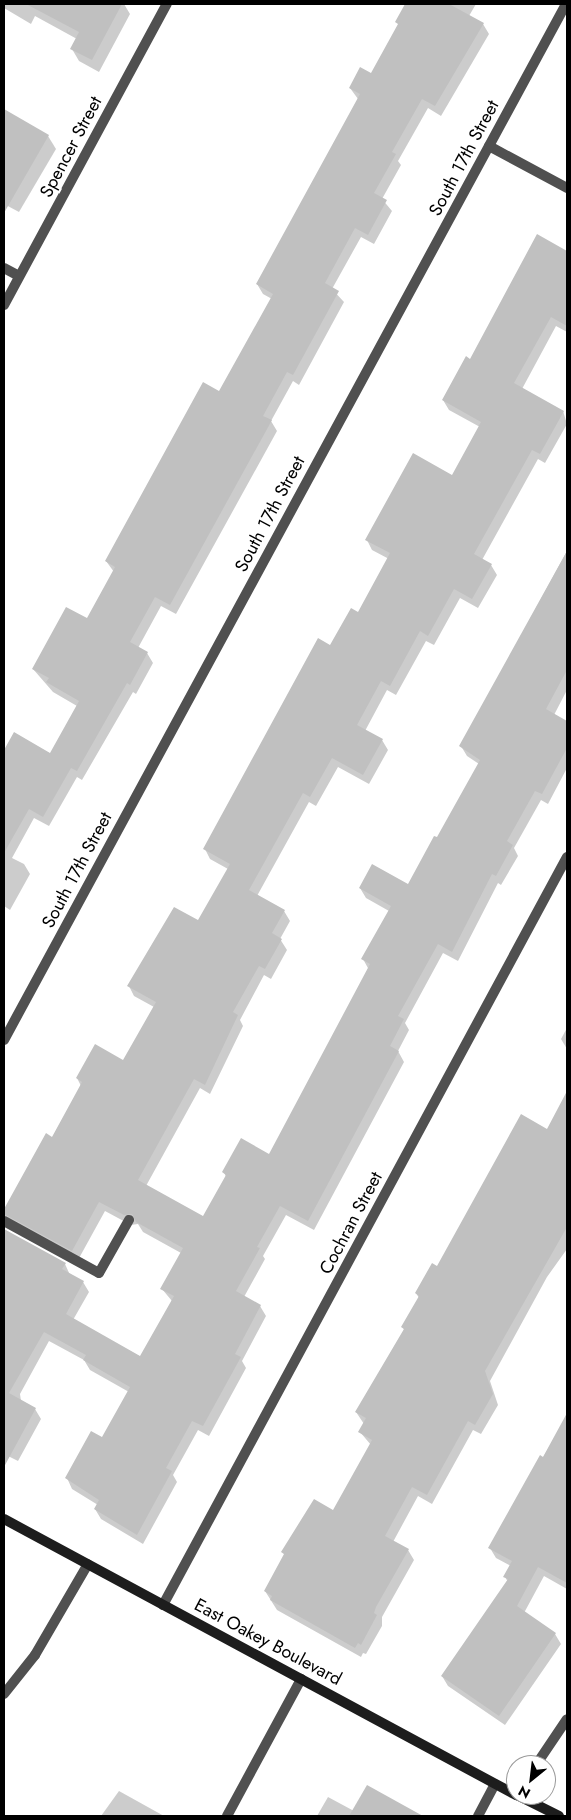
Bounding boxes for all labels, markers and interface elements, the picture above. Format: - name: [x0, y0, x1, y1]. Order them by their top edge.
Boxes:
- street label: Spencer Street: [35, 93, 107, 201]
- street label: South 17th Street: [424, 96, 504, 220]
- street label: South 17th Street: [230, 452, 310, 576]
- street label: South 17th Street: [37, 808, 117, 932]
- street label: Cochran Street: [315, 1168, 387, 1278]
- street label: East Oakey Boulevard: [191, 1594, 345, 1690]
- north arrow: [506, 1755, 556, 1805]
- text: N: [514, 1781, 534, 1804]

